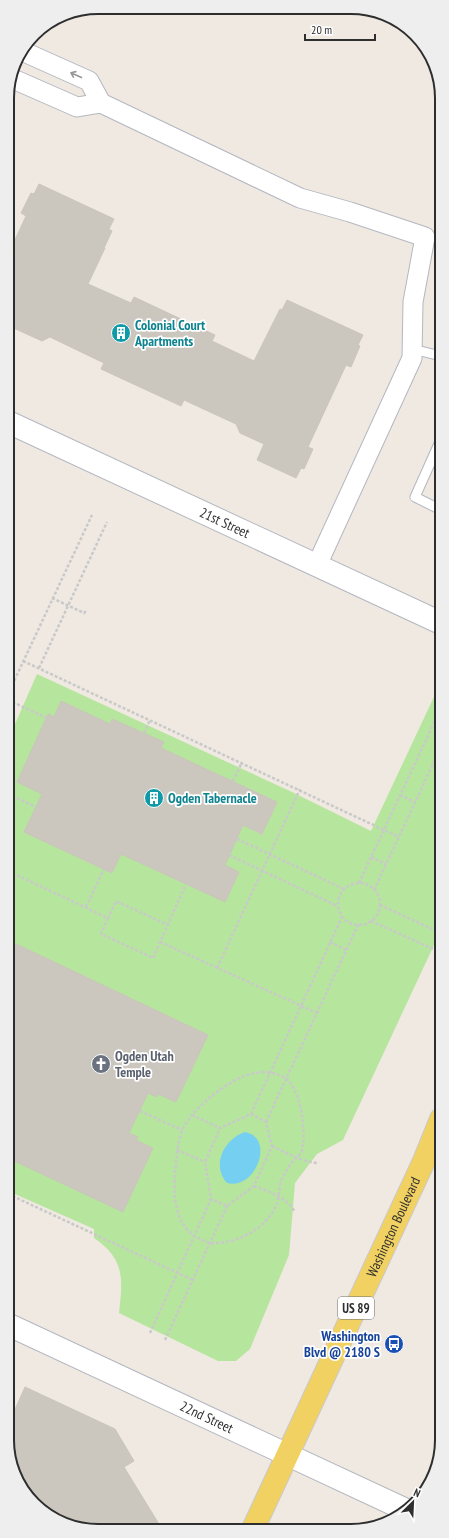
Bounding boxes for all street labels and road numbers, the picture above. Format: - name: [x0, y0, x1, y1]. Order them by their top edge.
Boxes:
- street label: 21st Street: [197, 503, 253, 542]
- street label: Washington Boulevard: [362, 1174, 424, 1280]
- road number: US 89: [338, 1297, 374, 1319]
- street label: 22nd Street: [177, 1397, 236, 1437]

